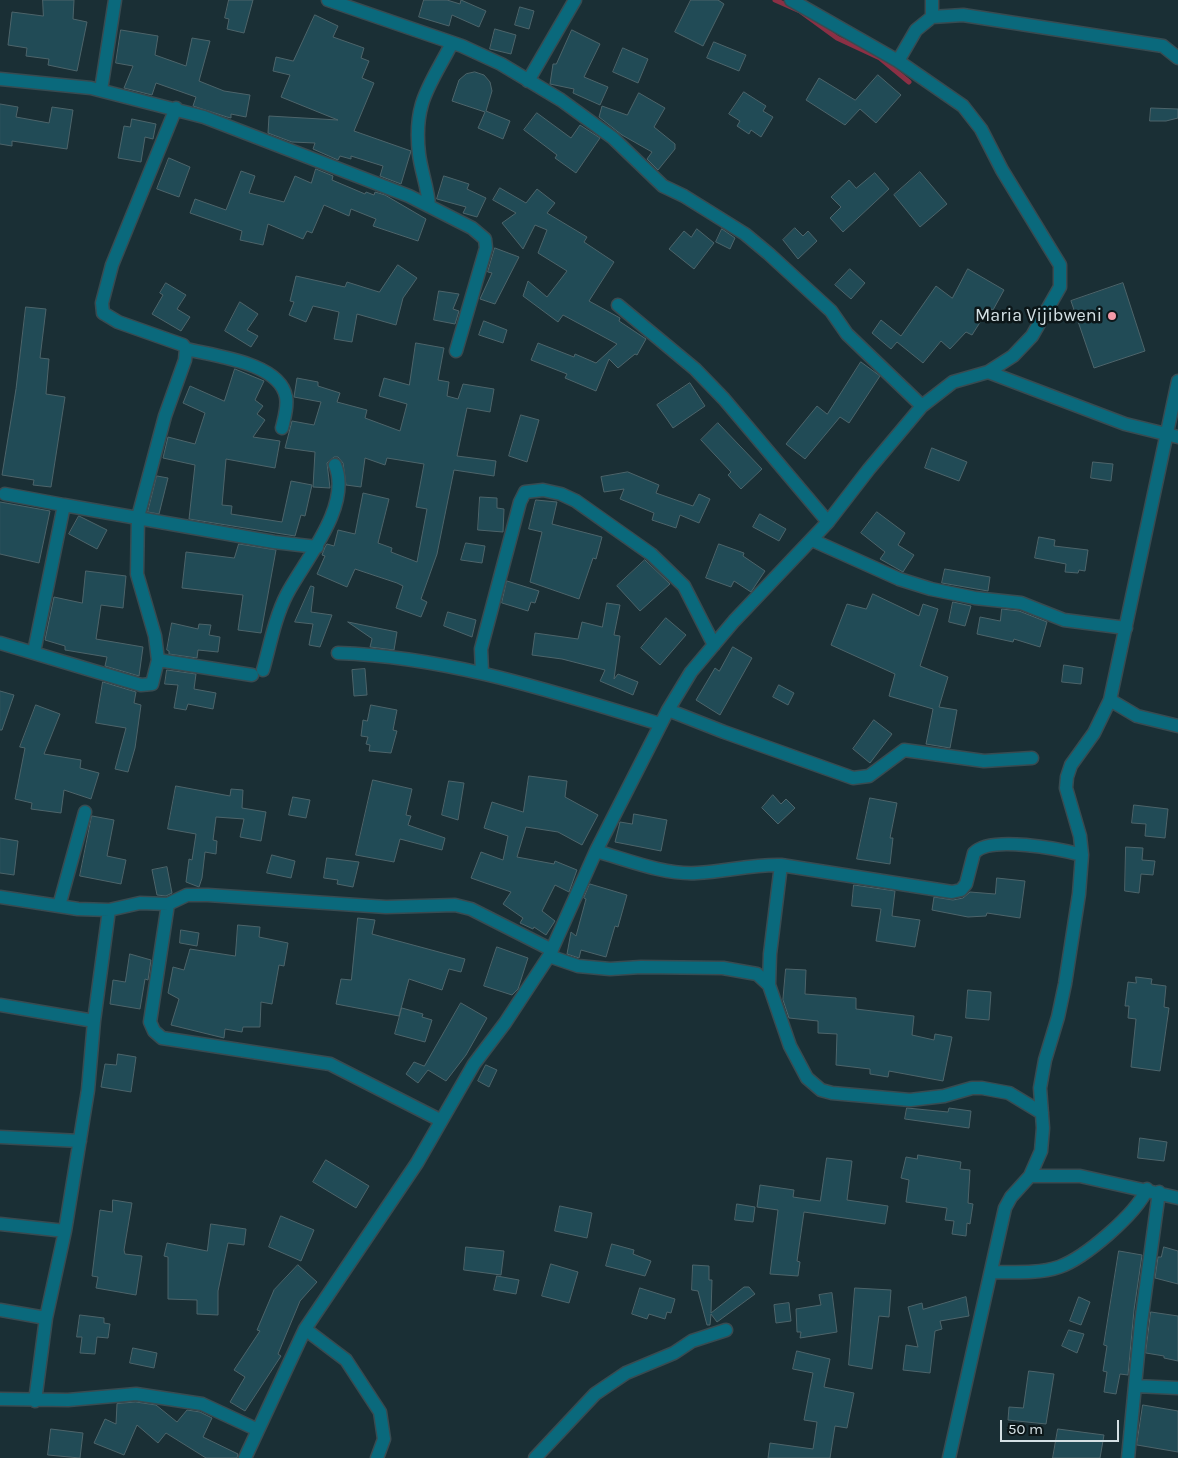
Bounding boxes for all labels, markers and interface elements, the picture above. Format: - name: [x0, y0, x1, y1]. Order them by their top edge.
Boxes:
- place label: Maria Vijibweni: [975, 305, 1102, 327]
- marker: Maria Vijibweni: [1106, 310, 1118, 322]
- scale bar: [1003, 1410, 1122, 1442]
- text: 50 m: [1008, 1420, 1043, 1438]

